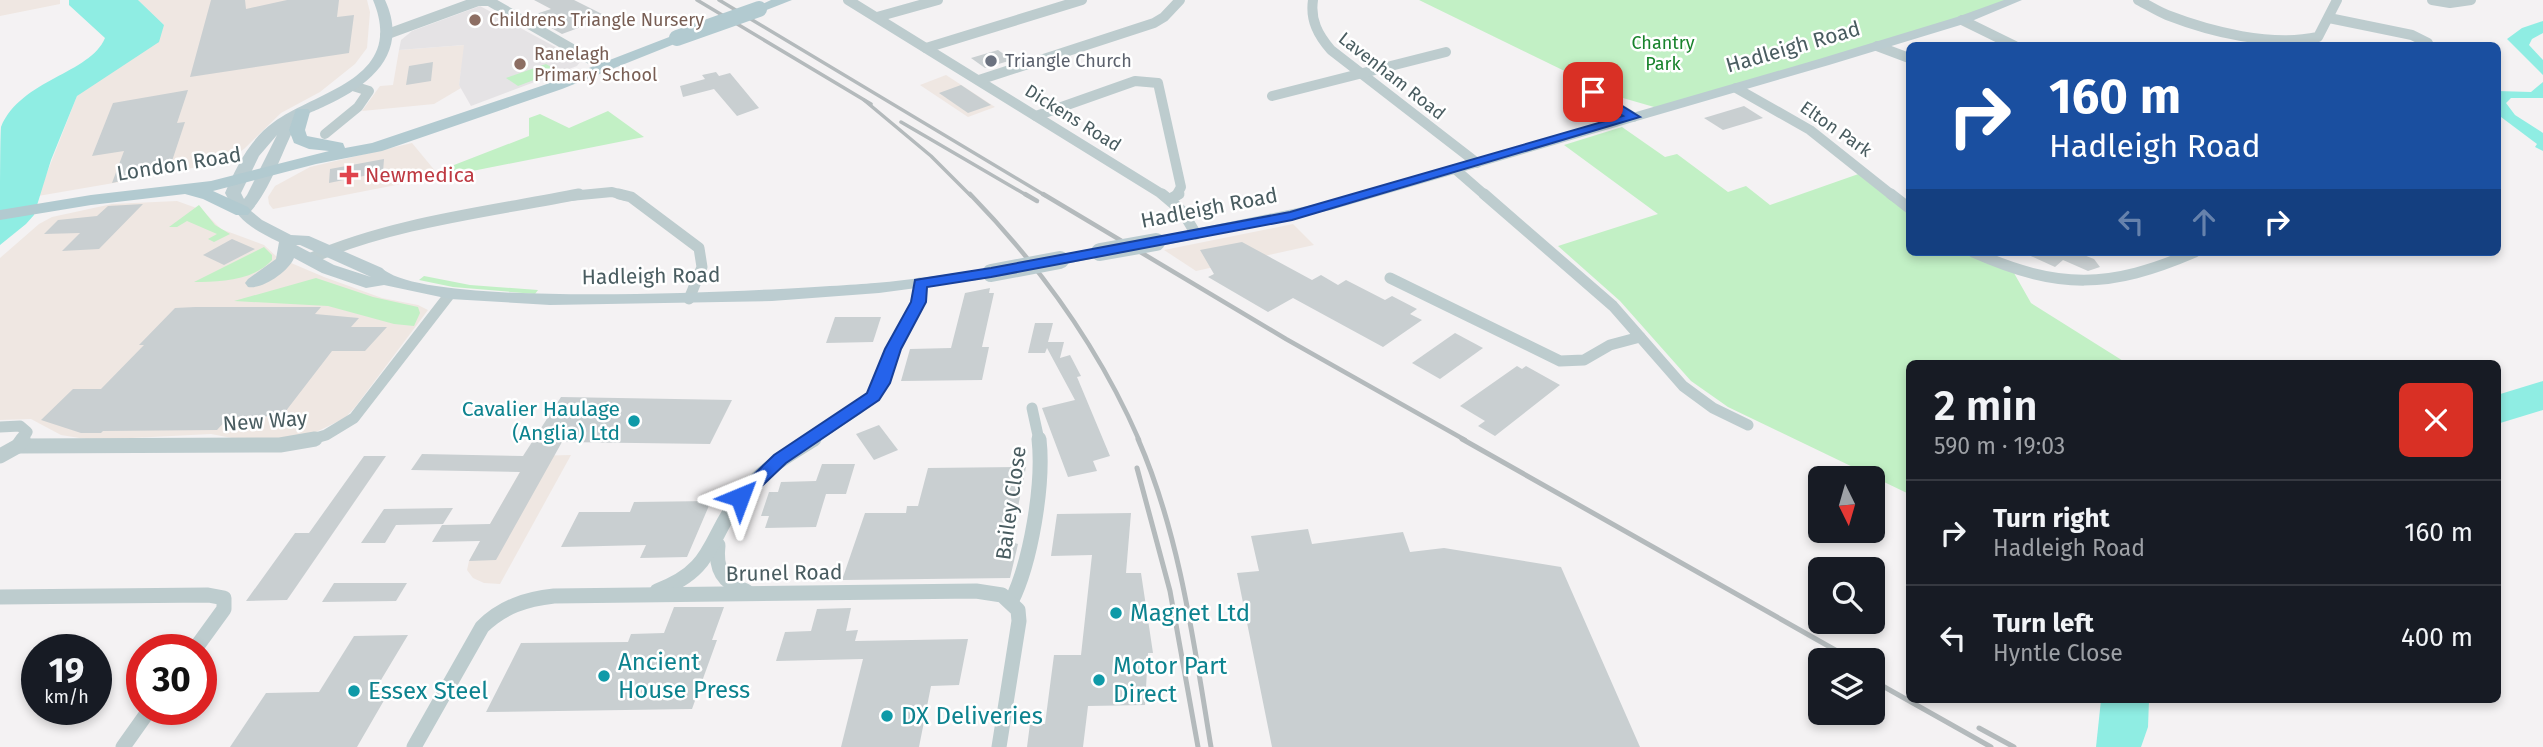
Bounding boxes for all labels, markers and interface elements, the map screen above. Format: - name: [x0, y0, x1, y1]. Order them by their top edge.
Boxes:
- place label: Childrens Triangle Nursery: [489, 9, 704, 31]
- marker: Childrens Triangle Nursery: [467, 12, 483, 28]
- street label: Hadleigh Road: [1723, 15, 1863, 79]
- street label: Lavenham Road: [1334, 27, 1450, 125]
- park label: Chantry Park: [1631, 32, 1695, 75]
- place label: Ranelagh Primary School: [534, 43, 657, 86]
- place label: Triangle Church: [1005, 50, 1132, 72]
- marker: Triangle Church: [983, 53, 999, 69]
- marker: Ranelagh Primary School: [512, 56, 528, 72]
- pin: [1563, 62, 1623, 122]
- text: 160 m: [2049, 67, 2181, 126]
- icon: right: [1934, 70, 2025, 161]
- icon: arrive: [1574, 73, 1612, 111]
- street label: Dickens Road: [1021, 80, 1125, 156]
- street label: Elton Park: [1796, 96, 1877, 162]
- text: Hadleigh Road: [2049, 127, 2261, 165]
- street label: London Road: [115, 141, 243, 187]
- place label: Newmedica: [365, 162, 475, 188]
- marker: Newmedica: [339, 165, 359, 185]
- street label: Hadleigh Road: [1138, 182, 1280, 234]
- icon: left: [2112, 203, 2150, 241]
- icon: ahead: [2185, 203, 2223, 241]
- icon: right: [2258, 203, 2296, 241]
- street label: Hadleigh Road: [581, 262, 721, 290]
- text: 2 min: [1934, 381, 2038, 431]
- button: close: [2399, 383, 2473, 457]
- place label: Cavalier Haulage (Anglia) Ltd: [462, 396, 620, 446]
- street label: New Way: [222, 405, 309, 437]
- marker: Cavalier Haulage (Anglia) Ltd: [626, 413, 642, 429]
- text: 590 m · 19:03: [1934, 432, 2065, 460]
- street label: Bailey Close: [990, 444, 1032, 562]
- position arrow: [703, 460, 777, 534]
- north arrow: [1808, 466, 1885, 542]
- map controls: [1808, 466, 1885, 725]
- text: Turn right: [1993, 503, 2110, 534]
- icon: right: [1934, 514, 1972, 552]
- text: 160 m: [2404, 517, 2473, 548]
- text: Hadleigh Road: [1993, 534, 2145, 562]
- button: search: [1808, 557, 1885, 634]
- street label: Brunel Road: [725, 559, 843, 587]
- place label: Magnet Ltd: [1130, 599, 1250, 627]
- marker: Magnet Ltd: [1108, 605, 1124, 621]
- text: Turn left: [1993, 608, 2094, 639]
- icon: left: [1934, 619, 1972, 657]
- text: 400 m: [2401, 622, 2473, 653]
- speed limit sign: 30: [126, 634, 217, 725]
- text: Hyntle Close: [1993, 639, 2123, 667]
- place label: Ancient House Press: [618, 648, 750, 704]
- button: layers: [1808, 648, 1885, 725]
- text: 19: [49, 649, 84, 691]
- place label: Motor Part Direct: [1113, 652, 1228, 708]
- marker: Ancient House Press: [596, 668, 612, 684]
- marker: Motor Part Direct: [1091, 672, 1107, 688]
- place label: Essex Steel: [368, 677, 488, 705]
- marker: Essex Steel: [346, 683, 362, 699]
- text: km/h: [44, 686, 89, 708]
- place label: DX Deliveries: [901, 702, 1043, 730]
- marker: DX Deliveries: [879, 708, 895, 724]

